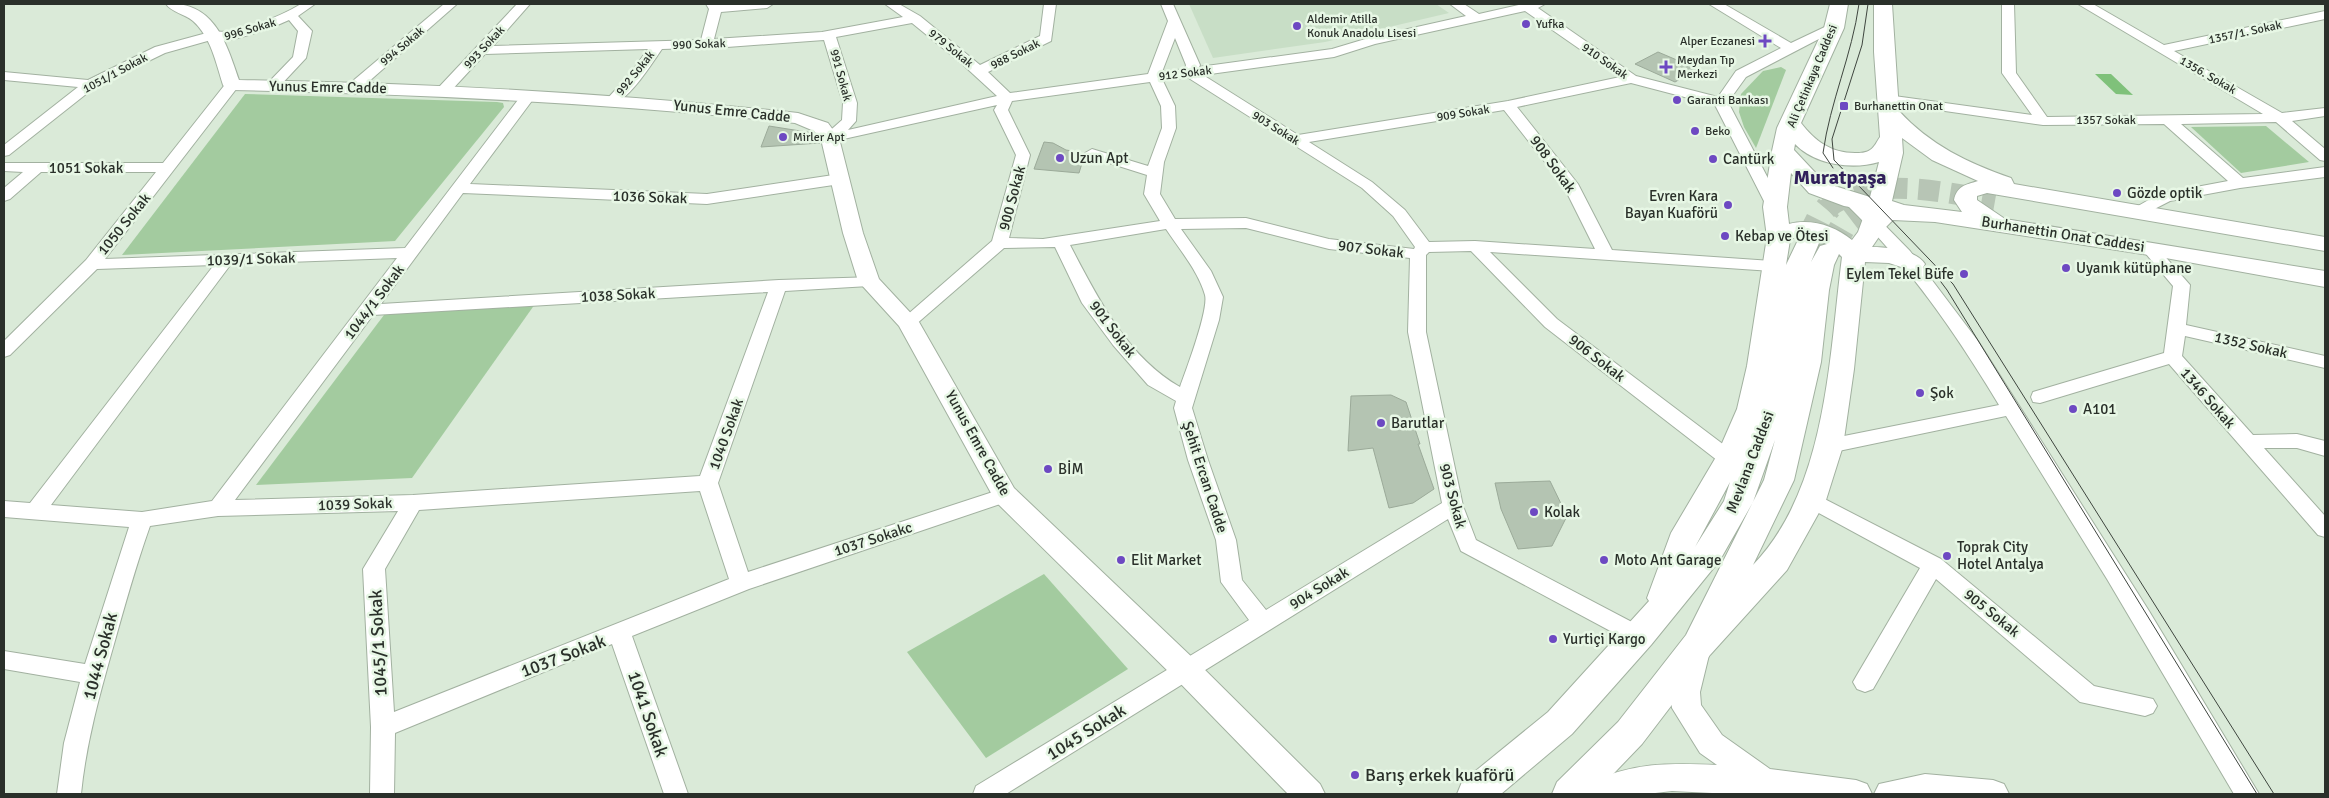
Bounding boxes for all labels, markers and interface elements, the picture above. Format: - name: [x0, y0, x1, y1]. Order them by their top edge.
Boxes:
- place label: Aldemir Atilla Konuk Anadolu Lisesi: [1307, 12, 1416, 41]
- street label: 996 Sokak: [223, 15, 278, 44]
- place label: Yufka: [1536, 17, 1564, 32]
- street label: 1357/1. Sokak: [2207, 17, 2283, 48]
- marker: Yufka: [1520, 18, 1532, 30]
- marker: Aldemir Atilla Konuk Anadolu Lisesi: [1291, 20, 1303, 32]
- street label: Ali Çetinkaya Caddesi: [1784, 22, 1841, 130]
- street label: 993 Sokak: [461, 23, 508, 72]
- street label: 994 Sokak: [377, 24, 427, 69]
- street label: 979 Sokak: [925, 26, 976, 71]
- place label: Alper Eczanesi: [1680, 34, 1755, 49]
- marker: Alper Eczanesi: [1759, 35, 1771, 47]
- street label: 990 Sokak: [672, 36, 726, 53]
- street label: 988 Sokak: [988, 36, 1042, 73]
- street label: 910 Sokak: [1579, 40, 1631, 83]
- street label: 992 Sokak: [613, 48, 658, 99]
- street label: 991 Sokak: [826, 48, 855, 103]
- street label: 1051/1 Sokak: [80, 50, 150, 97]
- place label: Meydan Tıp Merkezi: [1677, 53, 1735, 82]
- street label: 1356. Sokak: [2177, 53, 2239, 98]
- marker: Meydan Tıp Merkezi: [1659, 60, 1673, 74]
- street label: 912 Sokak: [1158, 63, 1212, 84]
- street label: Yunus Emre Cadde: [269, 77, 387, 97]
- place label: Garanti Bankası: [1687, 93, 1768, 108]
- marker: Garanti Bankası: [1671, 94, 1683, 106]
- street label: Yunus Emre Cadde: [672, 96, 792, 126]
- place label: Burhanettin Onat: [1854, 99, 1943, 114]
- marker: Burhanettin Onat: [1838, 100, 1850, 112]
- street label: 909 Sokak: [1436, 102, 1490, 125]
- street label: 903 Sokak: [1249, 108, 1302, 149]
- street label: 1357 Sokak: [2076, 113, 2136, 128]
- place label: Beko: [1705, 124, 1730, 139]
- marker: Beko: [1689, 125, 1701, 137]
- place label: Mirler Apt: [793, 130, 845, 145]
- marker: Mirler Apt: [777, 131, 789, 143]
- street label: 908 Sokak: [1526, 132, 1580, 197]
- place label: Uzun Apt: [1070, 149, 1128, 167]
- place label: Cantürk: [1723, 150, 1775, 168]
- marker: Uzun Apt: [1054, 152, 1066, 164]
- marker: Cantürk: [1707, 153, 1719, 165]
- street label: 1051 Sokak: [49, 159, 124, 177]
- street label: 900 Sokak: [995, 163, 1029, 232]
- district label: Muratpaşa: [1793, 165, 1887, 190]
- place label: Gözde optik: [2127, 184, 2203, 202]
- street label: 1036 Sokak: [612, 187, 688, 207]
- place label: Evren Kara Bayan Kuaförü: [1625, 187, 1718, 222]
- marker: Gözde optik: [2111, 187, 2123, 199]
- street label: 1050 Sokak: [94, 189, 155, 259]
- marker: Evren Kara Bayan Kuaförü: [1722, 199, 1734, 211]
- street label: Burhanettin Onat Caddesi: [1980, 212, 2146, 256]
- place label: Kebap ve Ötesi: [1735, 227, 1829, 245]
- marker: Kebap ve Ötesi: [1719, 230, 1731, 242]
- street label: 907 Sokak: [1337, 236, 1406, 262]
- street label: 1039/1 Sokak: [206, 248, 296, 270]
- place label: Uyanık kütüphane: [2076, 259, 2192, 277]
- street label: 1044/1 Sokak: [340, 261, 408, 343]
- marker: Uyanık kütüphane: [2060, 262, 2072, 274]
- place label: Eylem Tekel Büfe: [1846, 265, 1954, 283]
- marker: Eylem Tekel Büfe: [1958, 268, 1970, 280]
- street label: 1038 Sokak: [580, 284, 656, 306]
- street label: 901 Sokak: [1086, 297, 1140, 361]
- street label: 1352 Sokak: [2213, 328, 2290, 362]
- street label: 906 Sokak: [1565, 330, 1629, 386]
- street label: 1346 Sokak: [2177, 364, 2240, 432]
- place label: Şok: [1930, 384, 1954, 402]
- street label: Yunus Emre Cadde: [942, 387, 1014, 499]
- marker: Şok: [1914, 387, 1926, 399]
- street label: 1040 Sokak: [705, 395, 747, 472]
- place label: A101: [2083, 400, 2116, 418]
- marker: A101: [2067, 403, 2079, 415]
- street label: Mevlana Caddesi: [1722, 408, 1778, 516]
- place label: Barutlar: [1391, 414, 1445, 432]
- marker: Barutlar: [1375, 417, 1387, 429]
- street label: Şehit Ercan Cadde: [1178, 419, 1232, 535]
- place label: BİM: [1058, 460, 1084, 478]
- street label: 903 Sokak: [1436, 462, 1470, 531]
- marker: BİM: [1042, 463, 1054, 475]
- street label: 1039 Sokak: [317, 494, 393, 514]
- place label: Kolak: [1544, 503, 1581, 521]
- marker: Kolak: [1528, 506, 1540, 518]
- street label: 1037 Sokakc: [832, 518, 914, 560]
- place label: Toprak City Hotel Antalya: [1957, 538, 2044, 573]
- marker: Toprak City Hotel Antalya: [1941, 550, 1953, 562]
- place label: Elit Market: [1131, 551, 1202, 569]
- place label: Moto Ant Garage: [1614, 551, 1722, 569]
- marker: Elit Market: [1115, 554, 1127, 566]
- marker: Moto Ant Garage: [1598, 554, 1610, 566]
- street label: 904 Sokak: [1286, 563, 1352, 613]
- street label: 905 Sokak: [1961, 585, 2024, 641]
- street label: 1045/1 Sokak: [364, 589, 392, 697]
- street label: 1044 Sokak: [78, 610, 122, 702]
- street label: 1037 Sokak: [517, 630, 609, 682]
- place label: Yurtiçi Kargo: [1563, 630, 1646, 648]
- marker: Yurtiçi Kargo: [1547, 633, 1559, 645]
- street label: 1041 Sokak: [623, 668, 673, 760]
- street label: 1045 Sokak: [1042, 699, 1130, 765]
- place label: Barış erkek kuaförü: [1365, 764, 1514, 786]
- marker: Barış erkek kuaförü: [1349, 769, 1361, 781]

